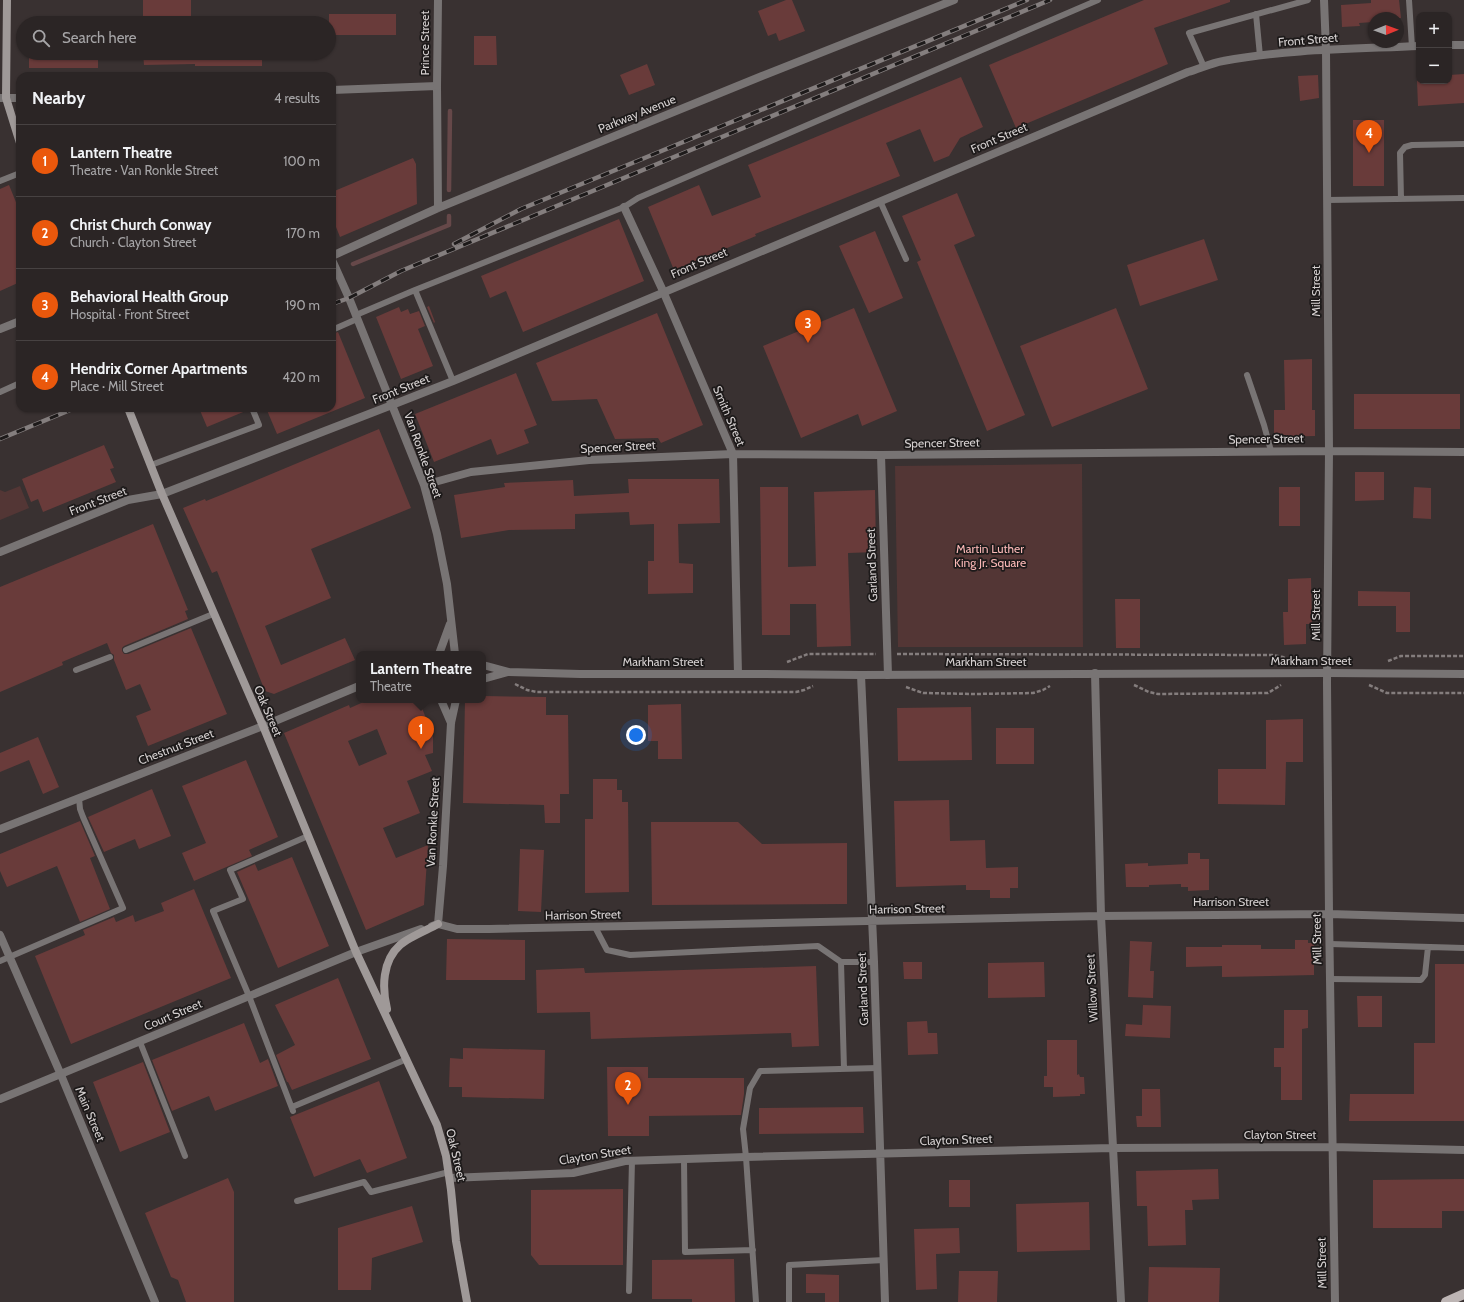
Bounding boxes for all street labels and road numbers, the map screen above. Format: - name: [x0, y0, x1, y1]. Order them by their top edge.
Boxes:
- street label: Prince Street: [417, 11, 432, 75]
- street label: Front Street: [1277, 29, 1339, 50]
- street label: Parkway Avenue: [596, 91, 678, 136]
- street label: Front Street: [968, 119, 1029, 156]
- street label: Front Street: [668, 244, 729, 281]
- street label: Mill Street: [1308, 265, 1323, 317]
- street label: Front Street: [370, 370, 432, 407]
- street label: Smith Street: [710, 383, 749, 448]
- street label: Van Ronkle Street: [401, 410, 446, 500]
- street label: Spencer Street: [1228, 430, 1304, 447]
- street label: Spencer Street: [904, 434, 980, 451]
- street label: Spencer Street: [580, 437, 656, 456]
- street label: Front Street: [67, 483, 129, 518]
- street label: Garland Street: [863, 528, 880, 602]
- street label: Mill Street: [1308, 589, 1323, 641]
- street label: Markham Street: [1271, 653, 1351, 668]
- street label: Markham Street: [623, 654, 703, 669]
- street label: Markham Street: [946, 654, 1026, 669]
- street label: Oak Street: [251, 683, 286, 739]
- street label: Chestnut Street: [136, 725, 216, 768]
- street label: Van Ronkle Street: [423, 777, 442, 867]
- street label: Harrison Street: [1193, 894, 1269, 909]
- street label: Harrison Street: [869, 900, 945, 917]
- street label: Harrison Street: [545, 906, 621, 923]
- street label: Mill Street: [1309, 913, 1324, 965]
- street label: Garland Street: [854, 952, 871, 1026]
- street label: Willow Street: [1082, 954, 1101, 1022]
- street label: Court Street: [142, 996, 204, 1033]
- street label: Main Street: [72, 1084, 109, 1144]
- street label: Oak Street: [443, 1127, 470, 1183]
- street label: Clayton Street: [1244, 1127, 1316, 1142]
- street label: Clayton Street: [919, 1131, 993, 1148]
- street label: Clayton Street: [558, 1141, 632, 1168]
- street label: Mill Street: [1314, 1237, 1329, 1289]

